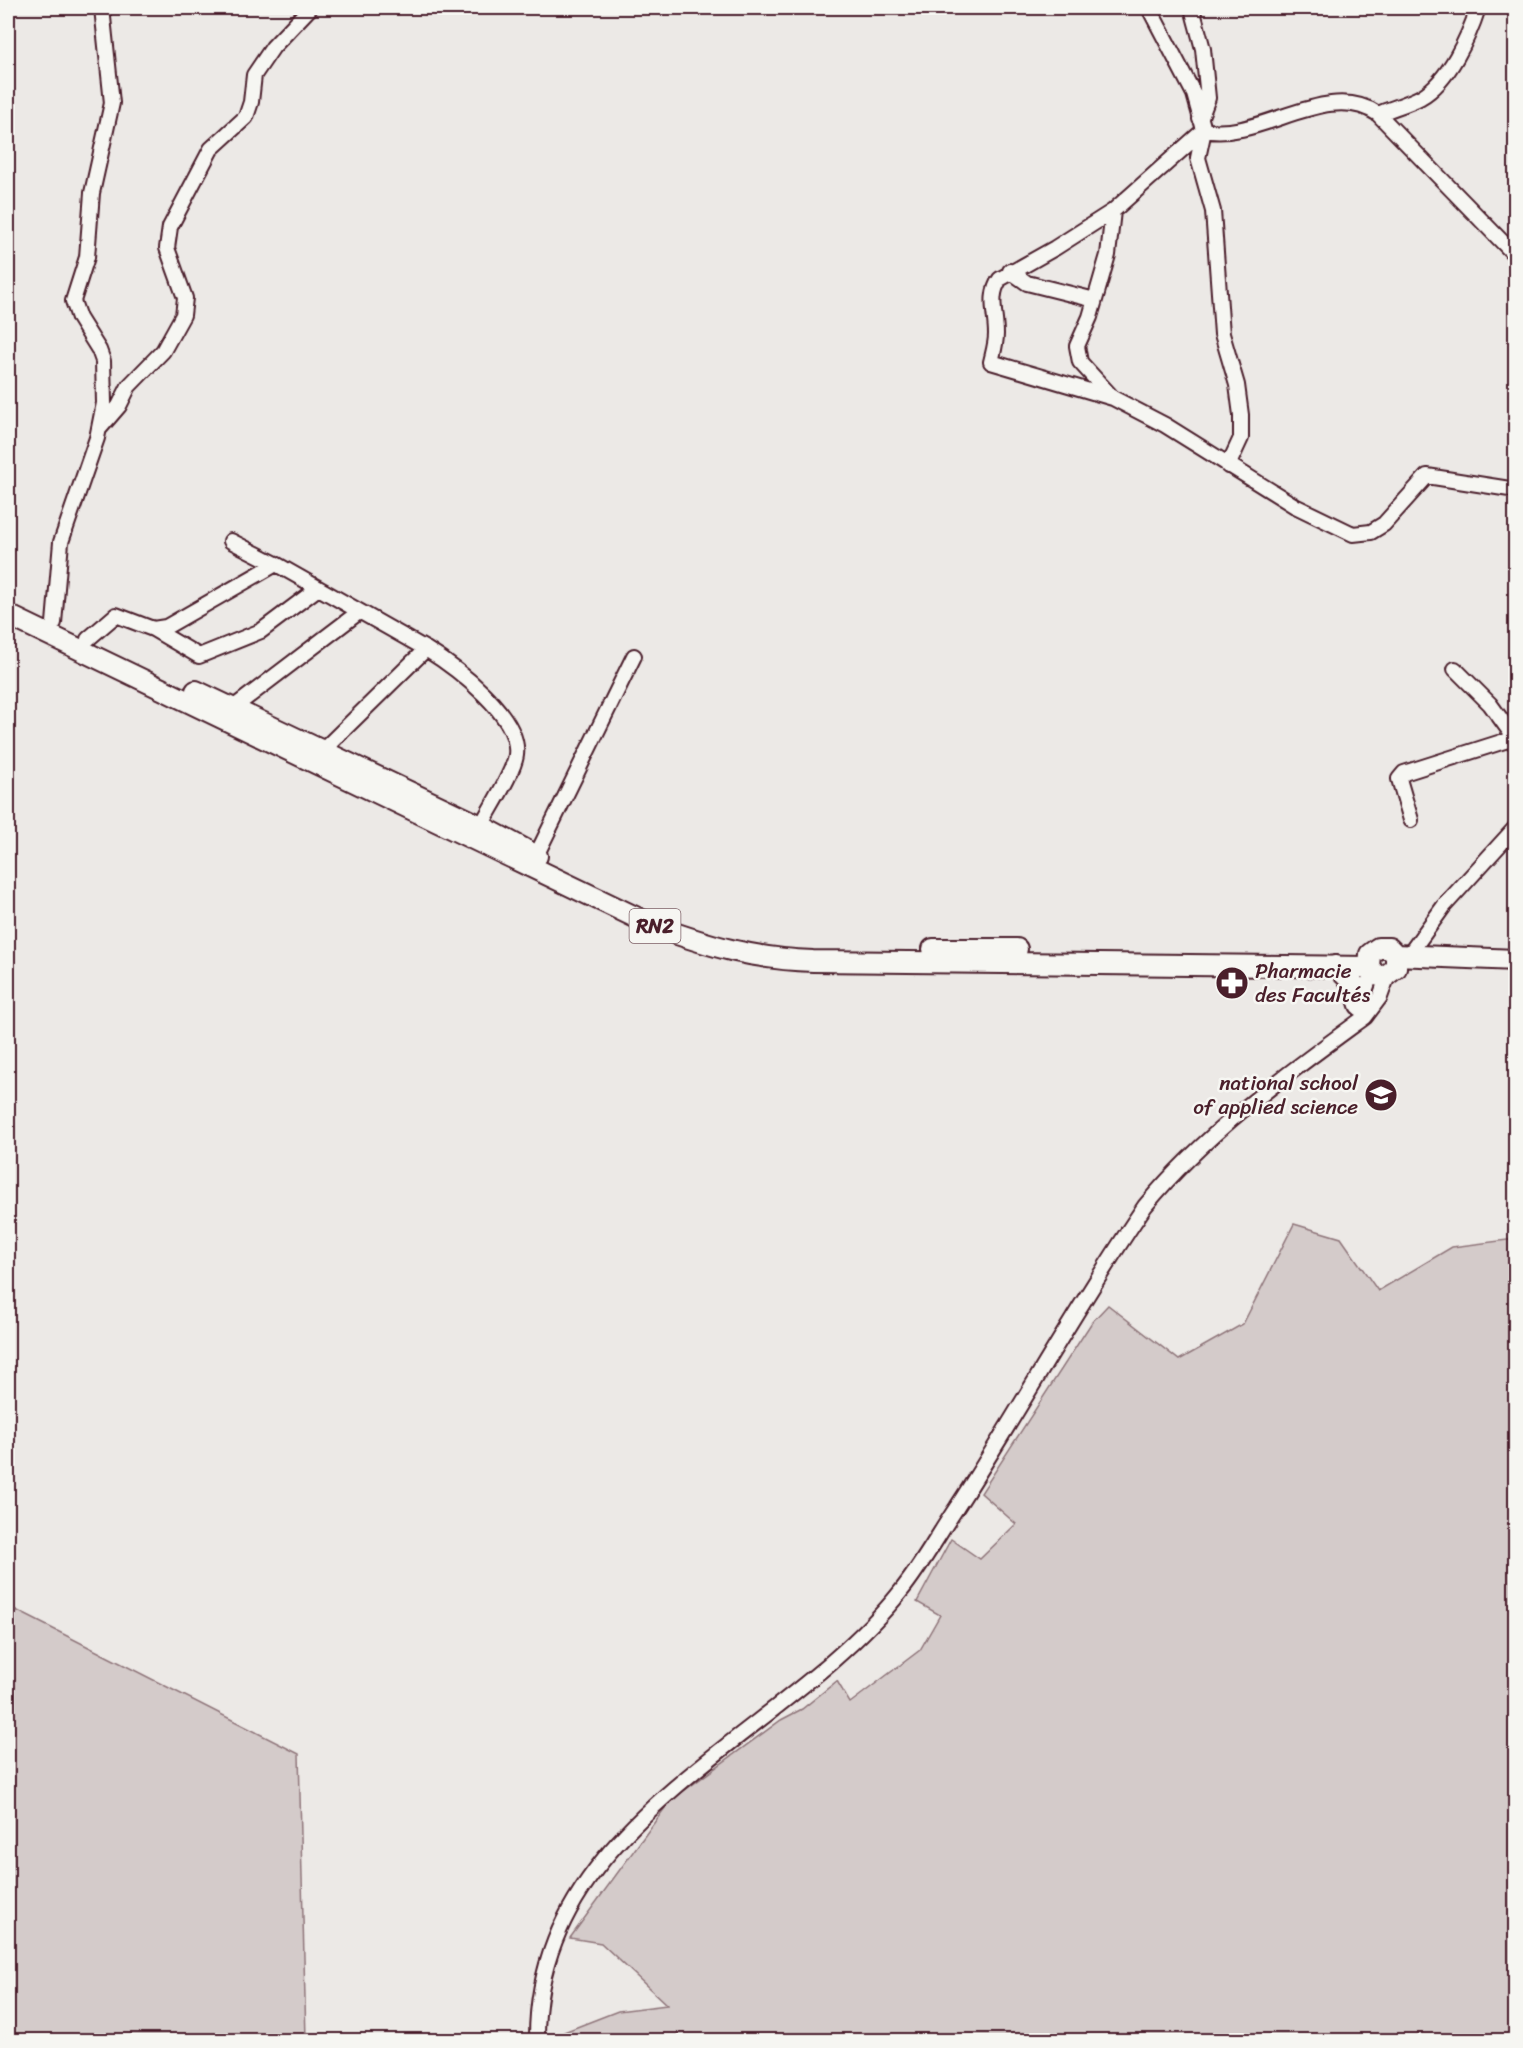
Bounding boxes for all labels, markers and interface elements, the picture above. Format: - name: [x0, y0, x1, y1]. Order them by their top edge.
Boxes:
- road number: RN2: [630, 909, 680, 943]
- place label: Pharmacie des Facultés: [1255, 952, 1371, 1014]
- pharmacy icon: Pharmacie des Facultés: [1214, 965, 1250, 1001]
- place label: national school of applied science: [1193, 1064, 1359, 1126]
- school or university icon: national school of applied science: [1363, 1077, 1399, 1113]

